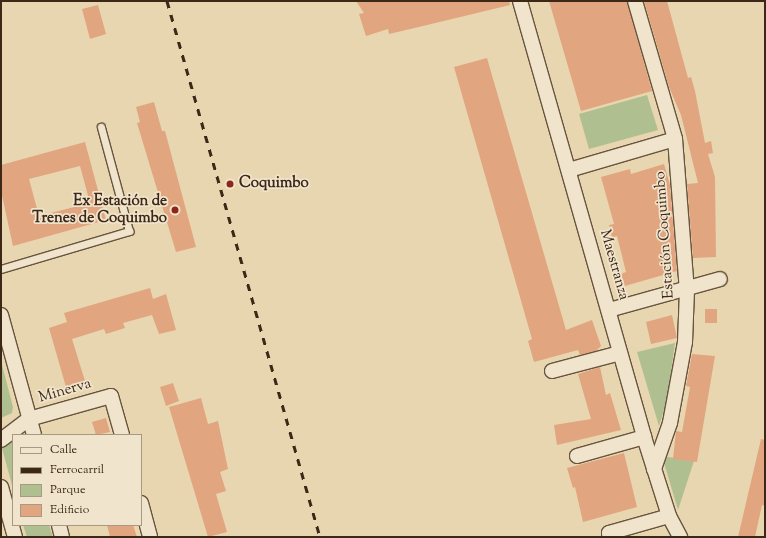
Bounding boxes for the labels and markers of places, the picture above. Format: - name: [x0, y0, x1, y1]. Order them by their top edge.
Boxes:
- place label: Coquimbo: [239, 175, 309, 193]
- marker: Coquimbo: [224, 178, 236, 190]
- place label: Ex Estación de Trenes de Coquimbo: [32, 192, 167, 227]
- marker: Ex Estación de Trenes de Coquimbo: [170, 205, 180, 215]

